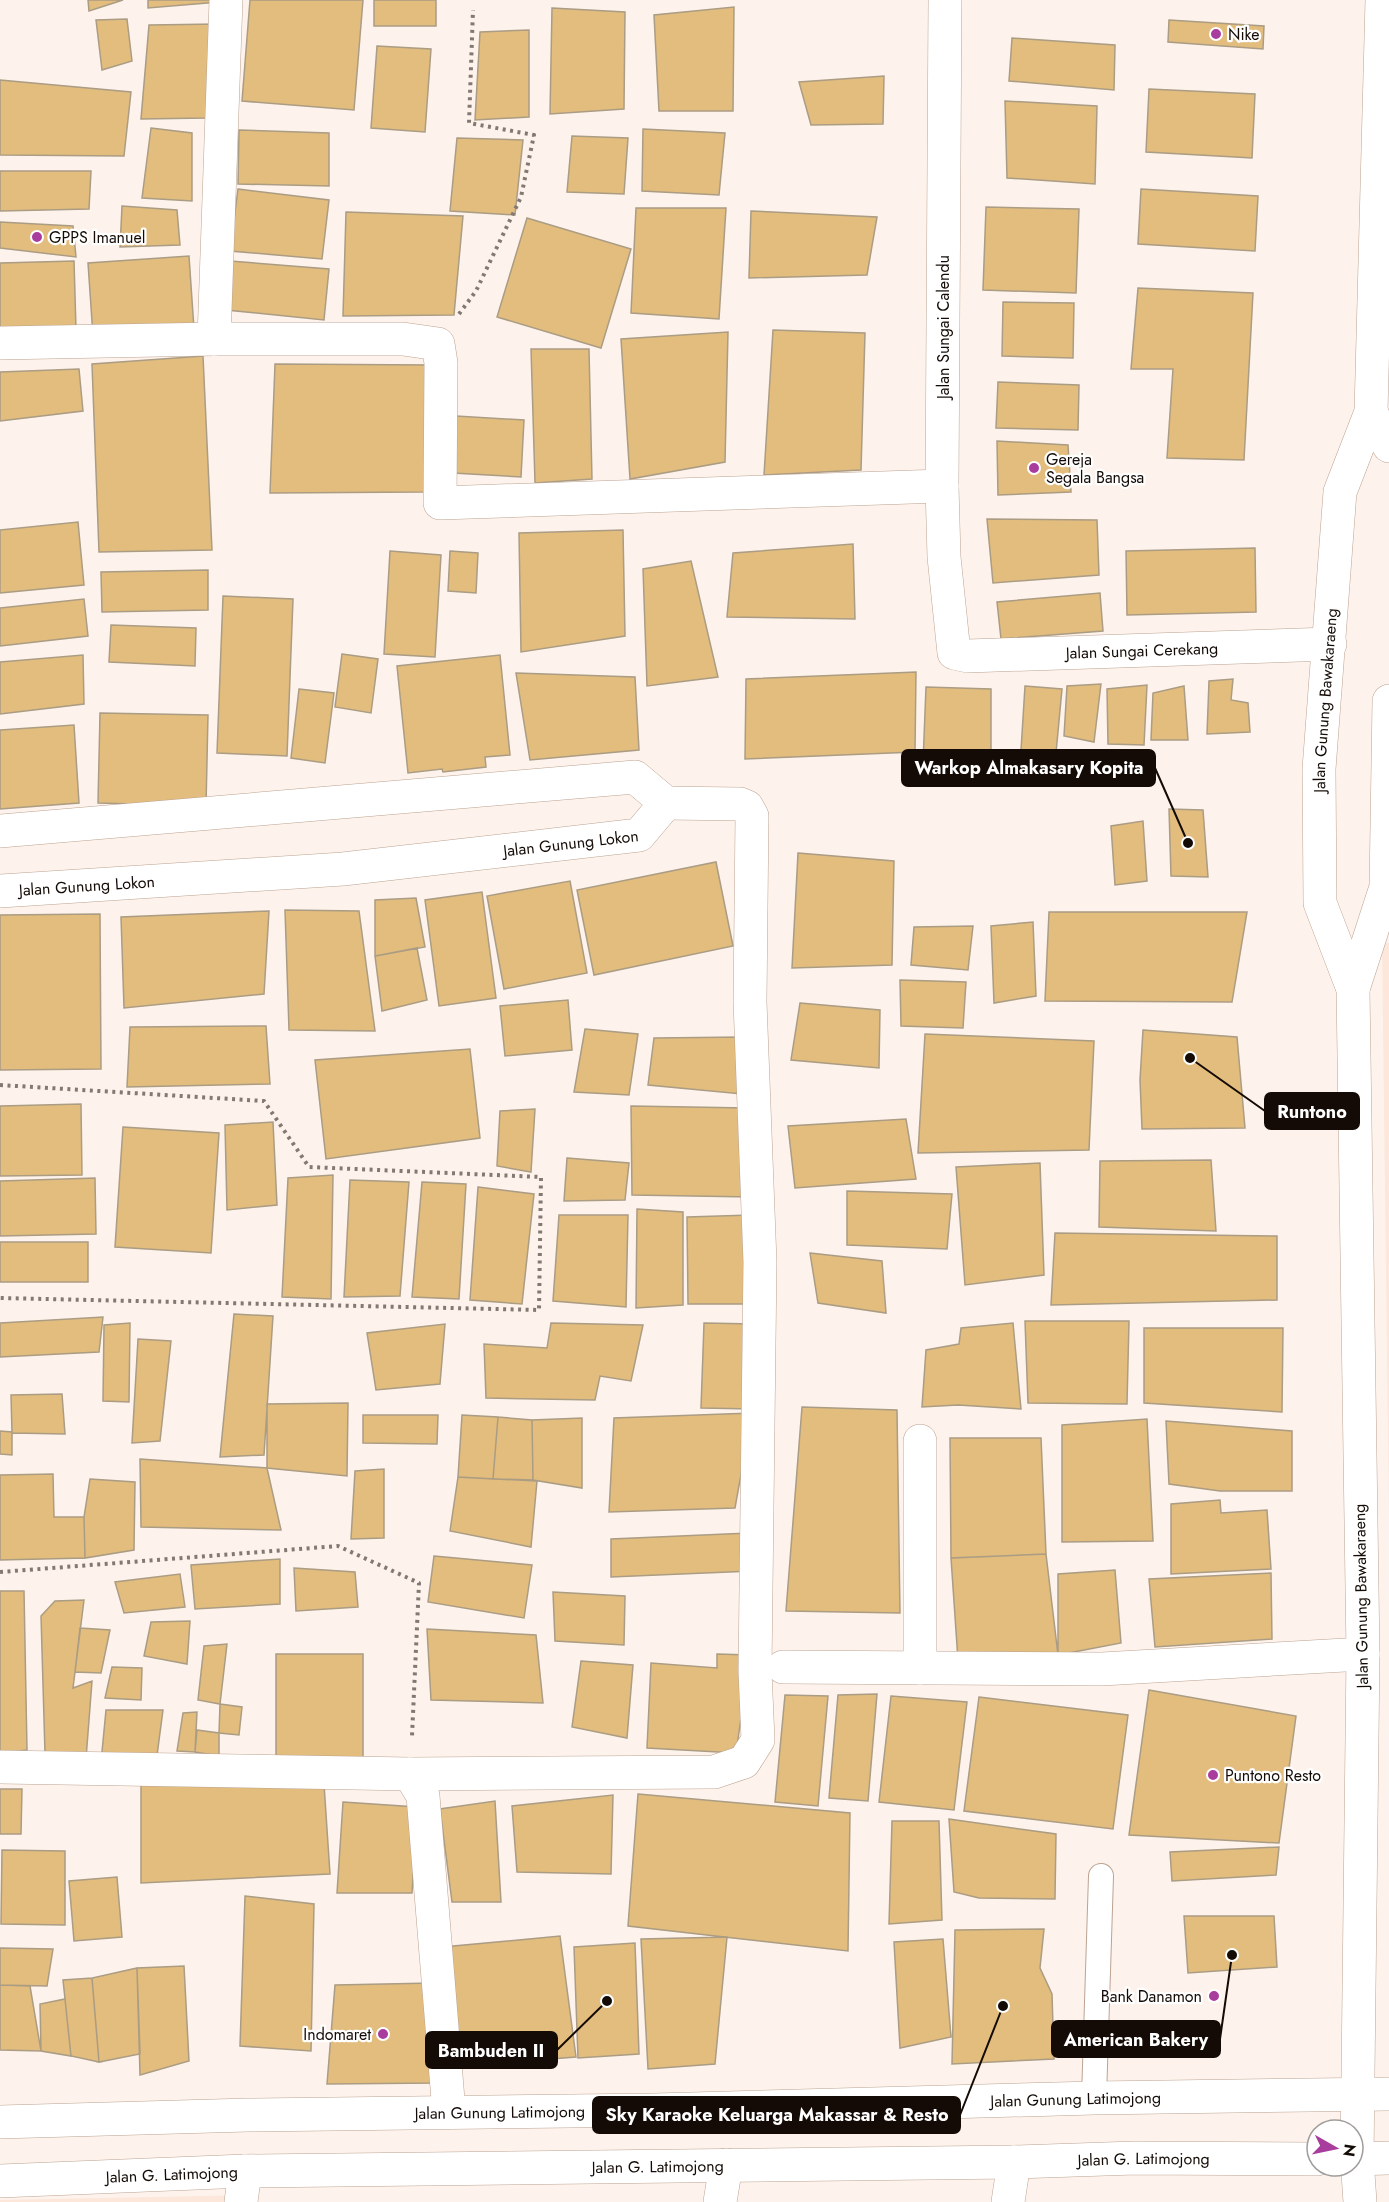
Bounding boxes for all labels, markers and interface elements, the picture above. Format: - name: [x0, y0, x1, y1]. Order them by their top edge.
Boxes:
- place label: Nike: [1228, 23, 1260, 46]
- marker: Nike: [1209, 27, 1223, 41]
- place label: GPPS Imanuel: [49, 226, 145, 249]
- marker: GPPS Imanuel: [30, 230, 44, 244]
- street label: Jalan Sungai Calendu: [932, 255, 955, 401]
- place label: Gereja Segala Bangsa: [1046, 448, 1144, 489]
- marker: Gereja Segala Bangsa: [1027, 461, 1041, 475]
- street label: Jalan Gunung Bawakaraeng: [1307, 607, 1343, 795]
- street label: Jalan Sungai Cerekang: [1063, 636, 1219, 664]
- callout: Warkop Almakasary Kopita: [902, 750, 1155, 786]
- text: Warkop Almakasary Kopita: [914, 755, 1144, 781]
- street label: Jalan Gunung Lokon: [500, 824, 640, 862]
- street label: Jalan Gunung Lokon: [16, 870, 155, 901]
- callout: Runtono: [1265, 1093, 1359, 1129]
- text: Runtono: [1277, 1099, 1347, 1125]
- street label: Jalan Gunung Bawakaraeng: [1348, 1503, 1374, 1691]
- place label: Puntono Resto: [1225, 1764, 1321, 1787]
- marker: Puntono Resto: [1206, 1768, 1220, 1782]
- place label: Bank Danamon: [1101, 1985, 1202, 2008]
- marker: Bank Danamon: [1207, 1989, 1221, 2003]
- callout: American Bakery: [1052, 2021, 1220, 2057]
- place label: Indomaret: [303, 2023, 371, 2046]
- marker: Indomaret: [376, 2027, 390, 2041]
- text: American Bakery: [1063, 2027, 1209, 2053]
- callout: Bambuden II: [426, 2032, 557, 2068]
- text: Bambuden II: [438, 2038, 544, 2064]
- street label: Jalan Gunung Latimojong: [988, 2086, 1161, 2112]
- callout: Sky Karaoke Keluarga Makassar & Resto: [593, 2097, 960, 2133]
- street label: Jalan Gunung Latimojong: [412, 2099, 585, 2124]
- text: Sky Karaoke Keluarga Makassar & Resto: [605, 2102, 949, 2128]
- north arrow: [1305, 2118, 1365, 2178]
- text: N: [1337, 2142, 1362, 2158]
- street label: Jalan G. Latimojong: [1075, 2146, 1210, 2171]
- street label: Jalan G. Latimojong: [590, 2154, 724, 2178]
- street label: Jalan G. Latimojong: [103, 2160, 238, 2188]

